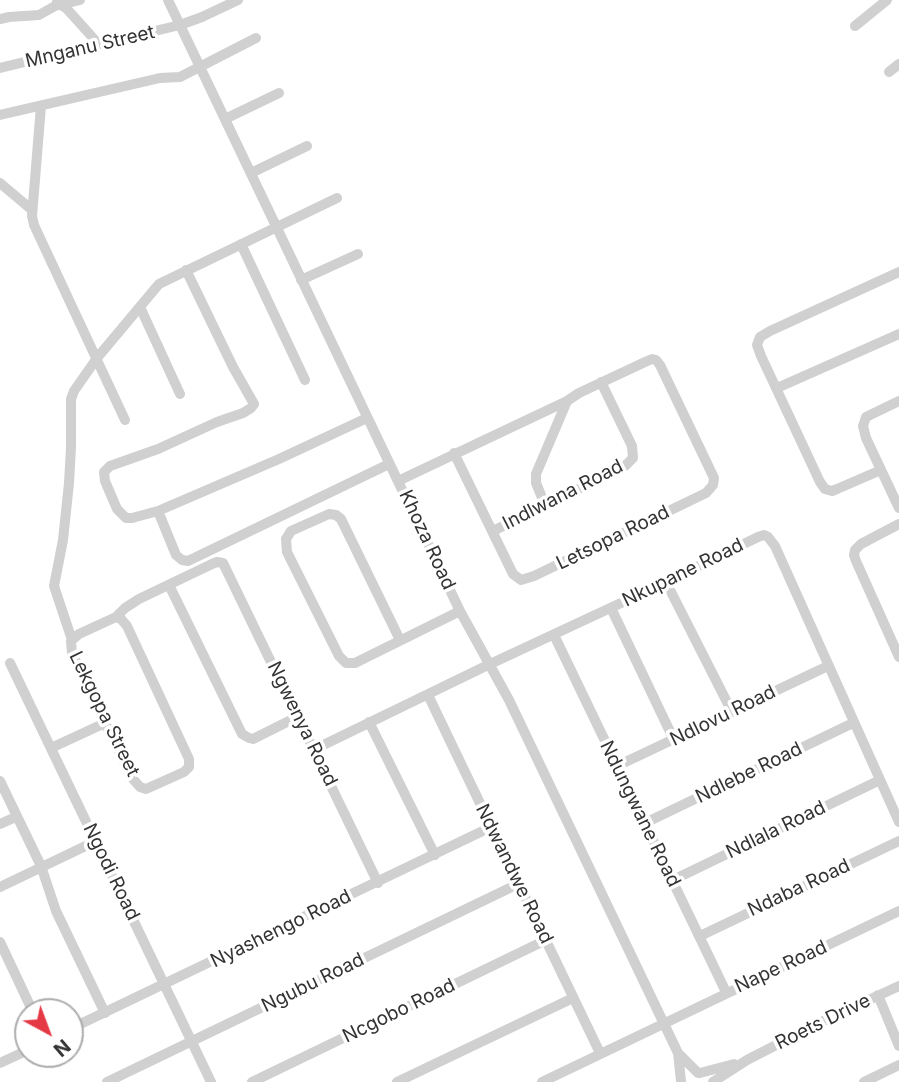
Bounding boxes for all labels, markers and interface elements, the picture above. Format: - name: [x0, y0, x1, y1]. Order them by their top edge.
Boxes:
- street label: Mnganu Street: [23, 21, 157, 73]
- street label: Indlwana Road: [499, 455, 627, 535]
- street label: Khoza Road: [394, 486, 460, 594]
- street label: Letsopa Road: [553, 501, 673, 575]
- street label: Nkupane Road: [619, 534, 747, 612]
- street label: Lekgopa Street: [64, 648, 144, 780]
- street label: Ngwenya Road: [262, 658, 342, 790]
- street label: Ndlovu Road: [666, 681, 780, 751]
- street label: Ndungwane Road: [595, 737, 685, 891]
- street label: Ndlebe Road: [692, 737, 806, 809]
- street label: Ndlala Road: [723, 796, 829, 864]
- street label: Ndwandwe Road: [470, 800, 558, 948]
- street label: Ngodi Road: [78, 820, 144, 924]
- street label: Ndaba Road: [744, 854, 854, 922]
- street label: Nyashengo Road: [207, 885, 355, 973]
- street label: Nape Road: [731, 936, 831, 998]
- street label: Ngubu Road: [258, 948, 368, 1018]
- street label: Ncgobo Road: [339, 974, 459, 1048]
- street label: Roets Drive: [772, 989, 874, 1055]
- north arrow: [14, 998, 84, 1068]
- text: N: [49, 1034, 75, 1061]

